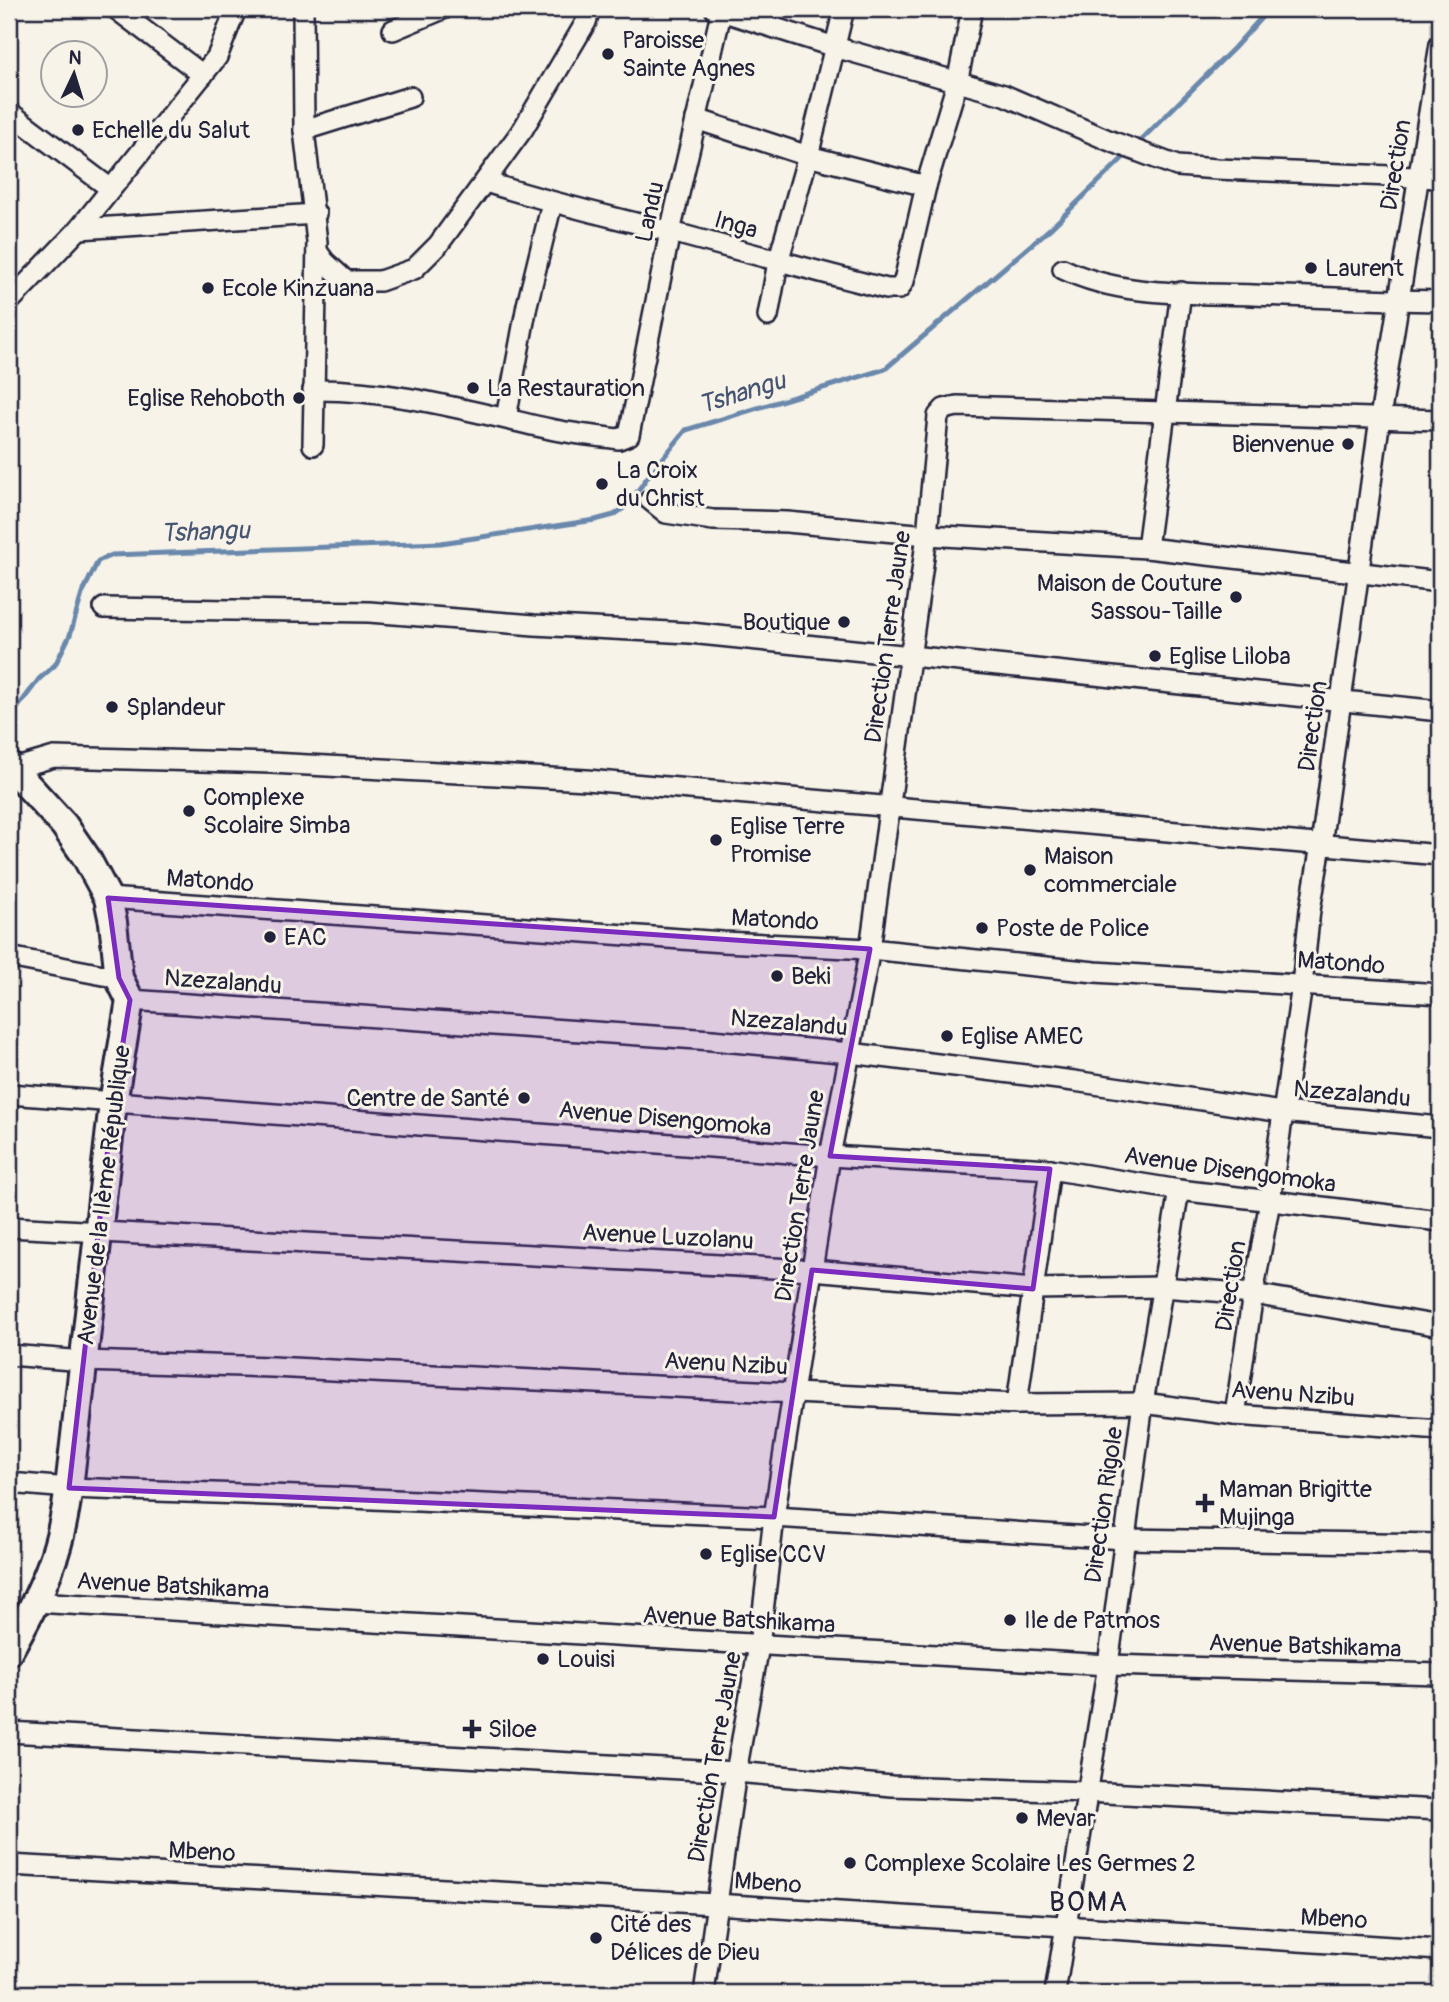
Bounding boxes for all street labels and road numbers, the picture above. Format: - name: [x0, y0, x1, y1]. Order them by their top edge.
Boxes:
- street label: Direction: [1375, 117, 1417, 213]
- street label: Landu: [629, 179, 671, 245]
- street label: Inga: [711, 205, 761, 245]
- street label: Direction Terre Jaune: [859, 529, 917, 745]
- street label: Direction: [1292, 679, 1334, 773]
- street label: Matondo: [165, 863, 255, 899]
- street label: Matondo: [730, 903, 820, 937]
- street label: Matondo: [1296, 945, 1386, 981]
- street label: Nzezalandu: [163, 963, 283, 1001]
- street label: Nzezalandu: [729, 1003, 849, 1043]
- street label: Avenue de la IIème République: [71, 1043, 137, 1347]
- street label: Nzezalandu: [1292, 1074, 1412, 1114]
- street label: Direction Terre Jaune: [769, 1088, 831, 1304]
- street label: Avenue Disengomoka: [557, 1095, 773, 1143]
- street label: Avenue Disengomoka: [1122, 1141, 1338, 1199]
- street label: Avenue Luzolanu: [581, 1218, 755, 1256]
- street label: Direction: [1210, 1238, 1252, 1334]
- street label: Avenu Nzibu: [663, 1346, 789, 1382]
- street label: Avenu Nzibu: [1230, 1375, 1356, 1413]
- street label: Direction Rigole: [1079, 1425, 1129, 1585]
- street label: Avenue Batshikama: [76, 1566, 270, 1606]
- street label: Avenue Batshikama: [642, 1600, 836, 1640]
- street label: Avenue Batshikama: [1208, 1628, 1402, 1664]
- street label: Direction Terre Jaune: [682, 1649, 748, 1865]
- street label: Mbeno: [168, 1836, 237, 1868]
- street label: Mbeno: [733, 1866, 803, 1900]
- street label: Mbeno: [1300, 1903, 1369, 1935]

